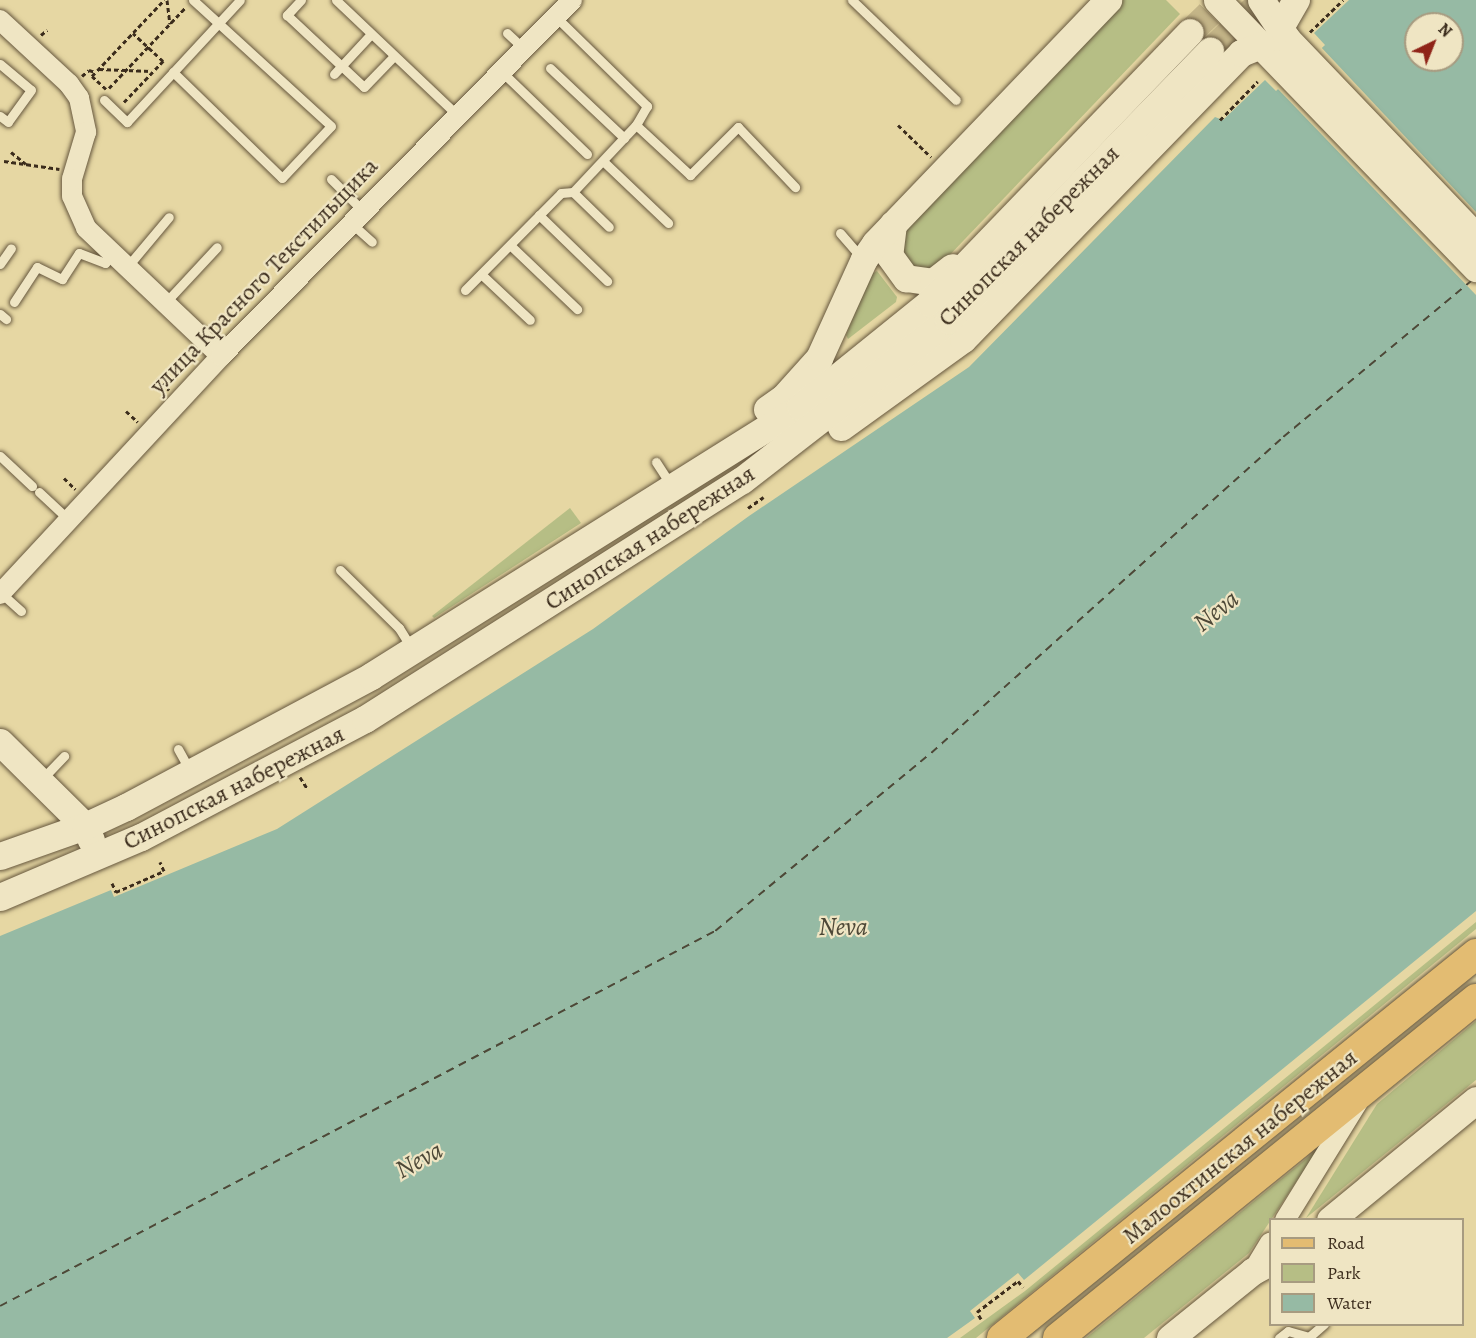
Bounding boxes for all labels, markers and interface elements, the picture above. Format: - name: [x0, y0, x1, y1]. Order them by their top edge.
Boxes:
- north arrow: [1404, 12, 1464, 72]
- text: N: [1433, 18, 1457, 42]
- street label: Синопская набережная: [932, 139, 1126, 333]
- street label: улица Красного Текстильщика: [144, 152, 384, 400]
- street label: Синопская набережная: [540, 459, 760, 617]
- water label: Neva: [1187, 583, 1245, 639]
- street label: Синопская набережная: [119, 720, 349, 856]
- water label: Neva: [818, 911, 868, 943]
- street label: Малоохтинская набережная: [1117, 1043, 1363, 1251]
- water label: Neva: [390, 1134, 448, 1186]
- legend: [1269, 1218, 1464, 1326]
- text: Road: [1327, 1231, 1364, 1255]
- text: Park: [1327, 1261, 1361, 1285]
- text: Water: [1327, 1291, 1372, 1315]

